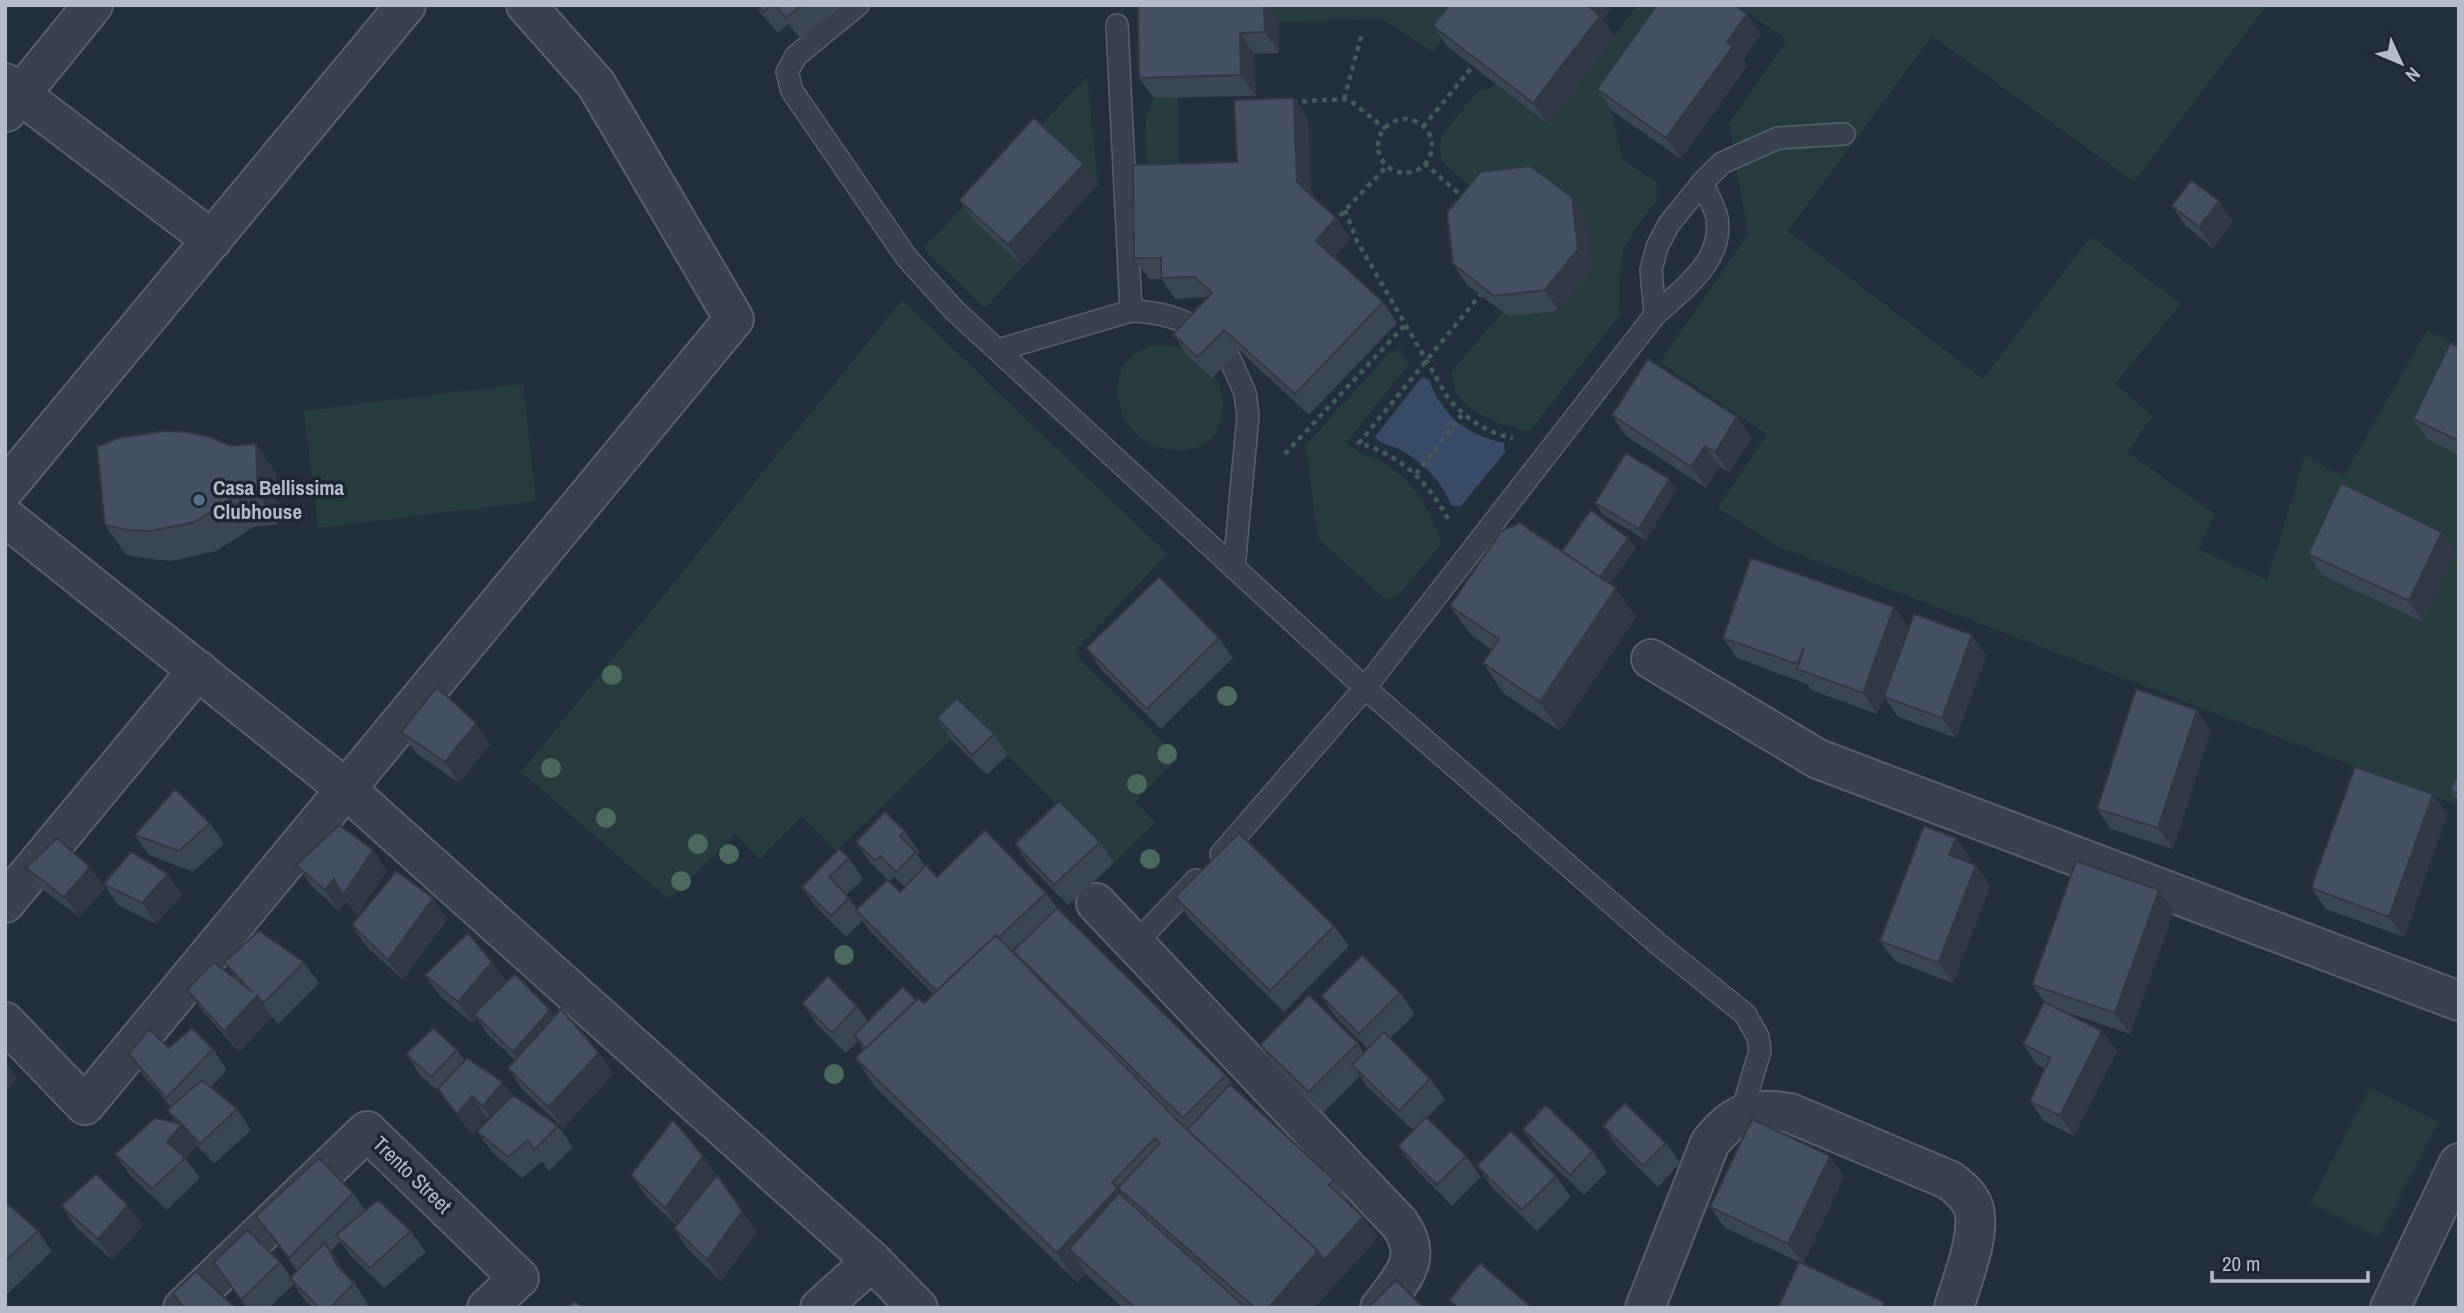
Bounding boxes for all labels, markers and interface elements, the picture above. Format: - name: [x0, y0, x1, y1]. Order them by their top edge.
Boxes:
- north arrow: [2366, 28, 2436, 98]
- text: N: [2400, 62, 2426, 88]
- place label: Casa Bellissima Clubhouse: [213, 473, 345, 526]
- marker: Casa Bellissima Clubhouse: [191, 492, 207, 508]
- street label: Trento Street: [366, 1130, 458, 1220]
- scale bar: [2212, 1240, 2368, 1284]
- text: 20 m: [2222, 1249, 2260, 1278]

